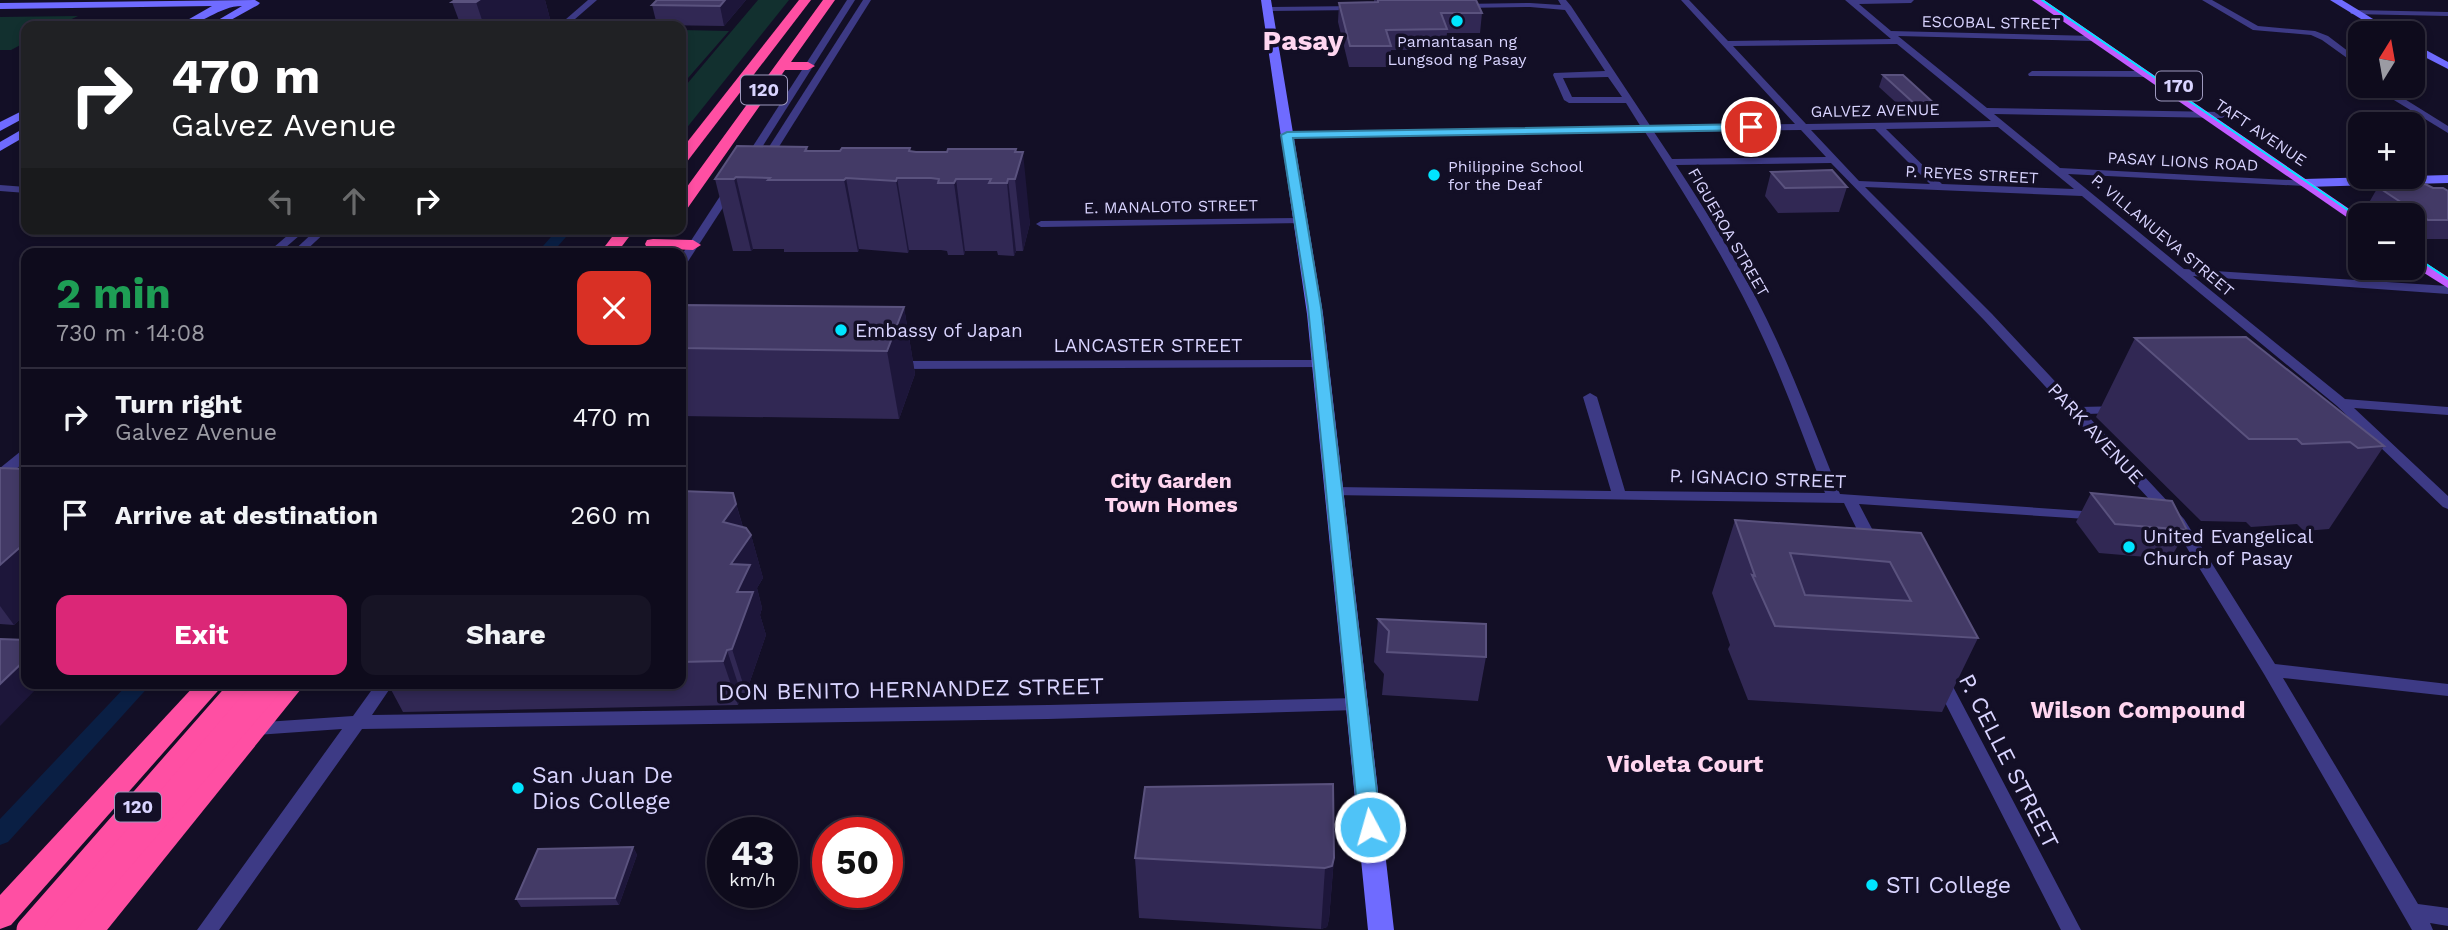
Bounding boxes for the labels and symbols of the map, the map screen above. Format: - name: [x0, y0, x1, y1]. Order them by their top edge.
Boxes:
- street label: ESCOBAL STREET: [1921, 12, 2061, 33]
- marker: Pamantasan ng Lungsod ng Pasay: [1449, 13, 1465, 29]
- north arrow: [2348, 21, 2426, 98]
- district label: Pasay: [1263, 24, 1344, 57]
- place label: Pamantasan ng Lungsod ng Pasay: [1387, 32, 1527, 69]
- road number: 170: [2156, 72, 2202, 100]
- road number: 120: [741, 76, 787, 104]
- street label: TAFT AVENUE: [2211, 95, 2310, 170]
- pin: [1721, 97, 1781, 157]
- street label: GALVEZ AVENUE: [1810, 100, 1940, 121]
- street label: PASAY LIONS ROAD: [2107, 148, 2259, 175]
- place label: Philippine School for the Deaf: [1448, 157, 1583, 194]
- street label: P. REYES STREET: [1905, 162, 2039, 187]
- street label: FIGUEROA STREET: [1684, 165, 1773, 300]
- marker: Philippine School for the Deaf: [1426, 167, 1442, 183]
- street label: P. VILLANUEVA STREET: [2088, 170, 2238, 301]
- street label: E. MANALOTO STREET: [1084, 195, 1259, 218]
- place label: Embassy of Japan: [855, 319, 1023, 342]
- marker: Embassy of Japan: [833, 322, 849, 338]
- street label: LANCASTER STREET: [1053, 334, 1243, 357]
- street label: PARK AVENUE: [2043, 378, 2148, 488]
- street label: P. IGNACIO STREET: [1669, 464, 1847, 493]
- district label: City Garden Town Homes: [1104, 468, 1238, 517]
- place label: United Evangelical Church of Pasay: [2143, 525, 2313, 570]
- marker: United Evangelical Church of Pasay: [2121, 539, 2137, 555]
- street label: P. CELLE STREET: [1953, 669, 2064, 853]
- street label: DON BENITO HERNANDEZ STREET: [718, 673, 1104, 706]
- district label: Wilson Compound: [2030, 696, 2246, 724]
- district label: Violeta Court: [1607, 750, 1764, 778]
- place label: San Juan De Dios College: [532, 762, 673, 815]
- marker: San Juan De Dios College: [510, 780, 526, 796]
- position arrow: [1333, 790, 1407, 864]
- road number: 120: [115, 792, 161, 822]
- speed limit sign: 50: [812, 817, 903, 908]
- place label: STI College: [1886, 872, 2011, 899]
- marker: STI College: [1864, 877, 1880, 893]

